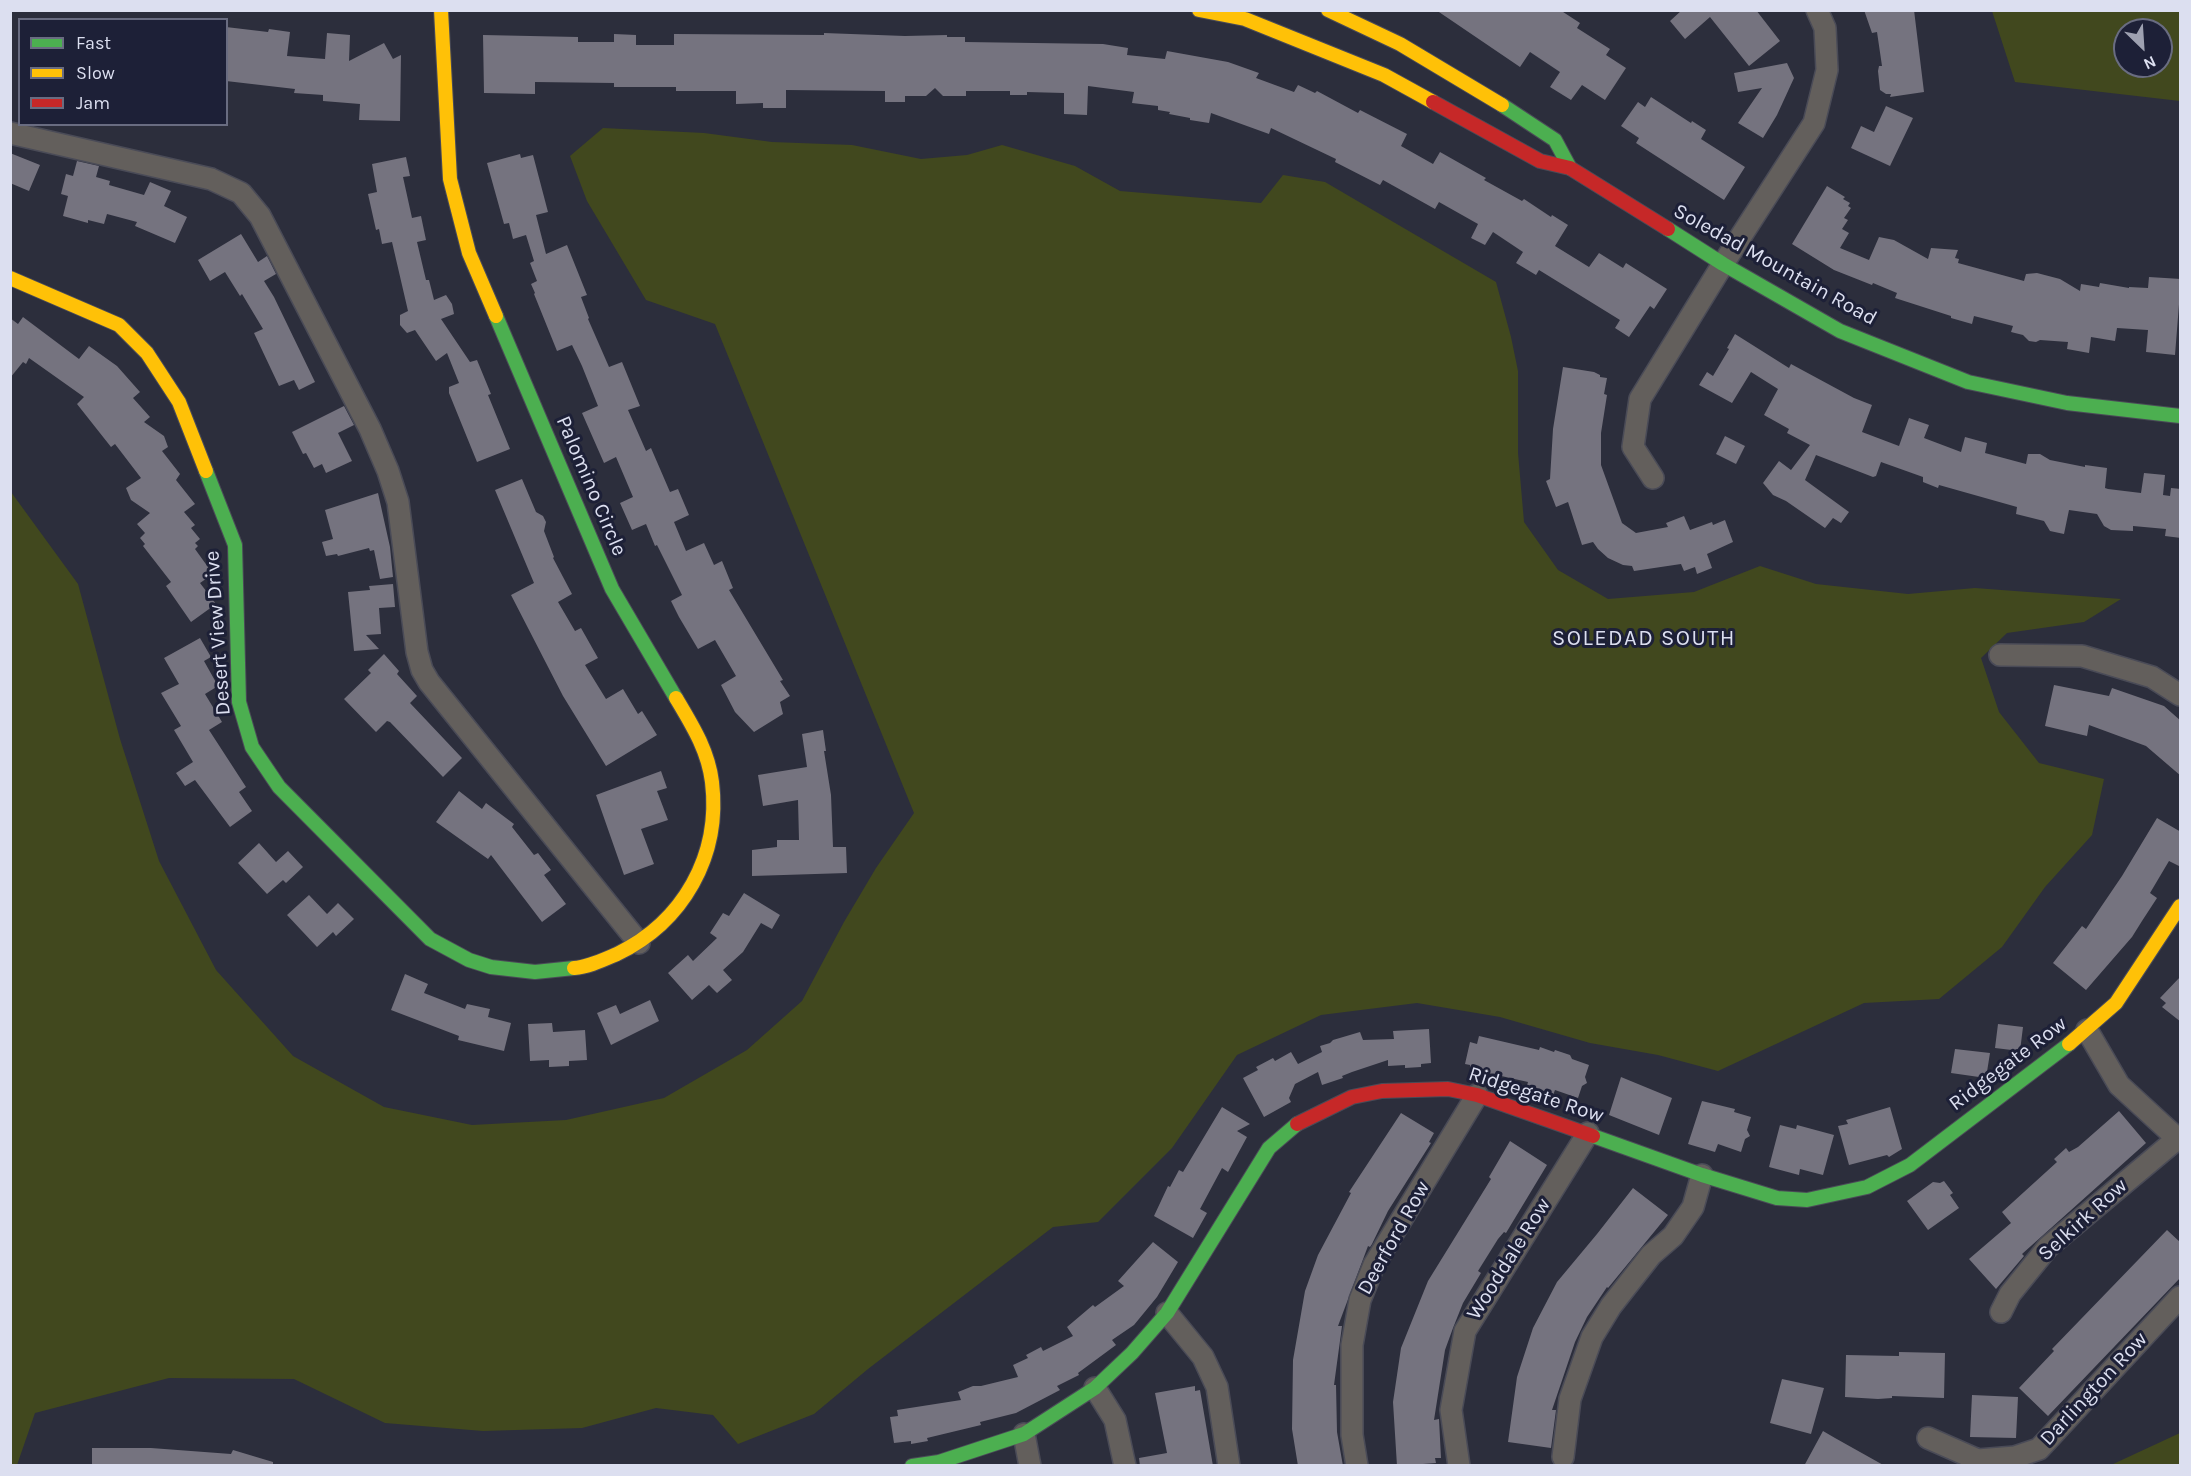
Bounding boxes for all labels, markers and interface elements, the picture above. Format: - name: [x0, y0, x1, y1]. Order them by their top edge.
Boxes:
- legend: [18, 18, 228, 126]
- north arrow: [2113, 18, 2173, 78]
- text: Fast: [76, 32, 111, 54]
- text: N: [2141, 52, 2159, 74]
- text: Slow: [76, 62, 115, 84]
- text: Jam: [76, 92, 110, 114]
- street label: Soledad Mountain Road: [1669, 199, 1881, 331]
- street label: Palomino Circle: [550, 412, 632, 560]
- street label: Desert View Drive: [200, 550, 236, 716]
- district label: SOLEDAD SOUTH: [1552, 626, 1736, 652]
- street label: Ridgegate Row: [1944, 1012, 2072, 1116]
- street label: Ridgegate Row: [1465, 1061, 1607, 1129]
- street label: Selkirk Row: [2033, 1173, 2133, 1267]
- street label: Deerford Row: [1352, 1177, 1436, 1299]
- street label: Wooddale Row: [1462, 1194, 1556, 1324]
- street label: Darlington Row: [2035, 1327, 2153, 1451]

